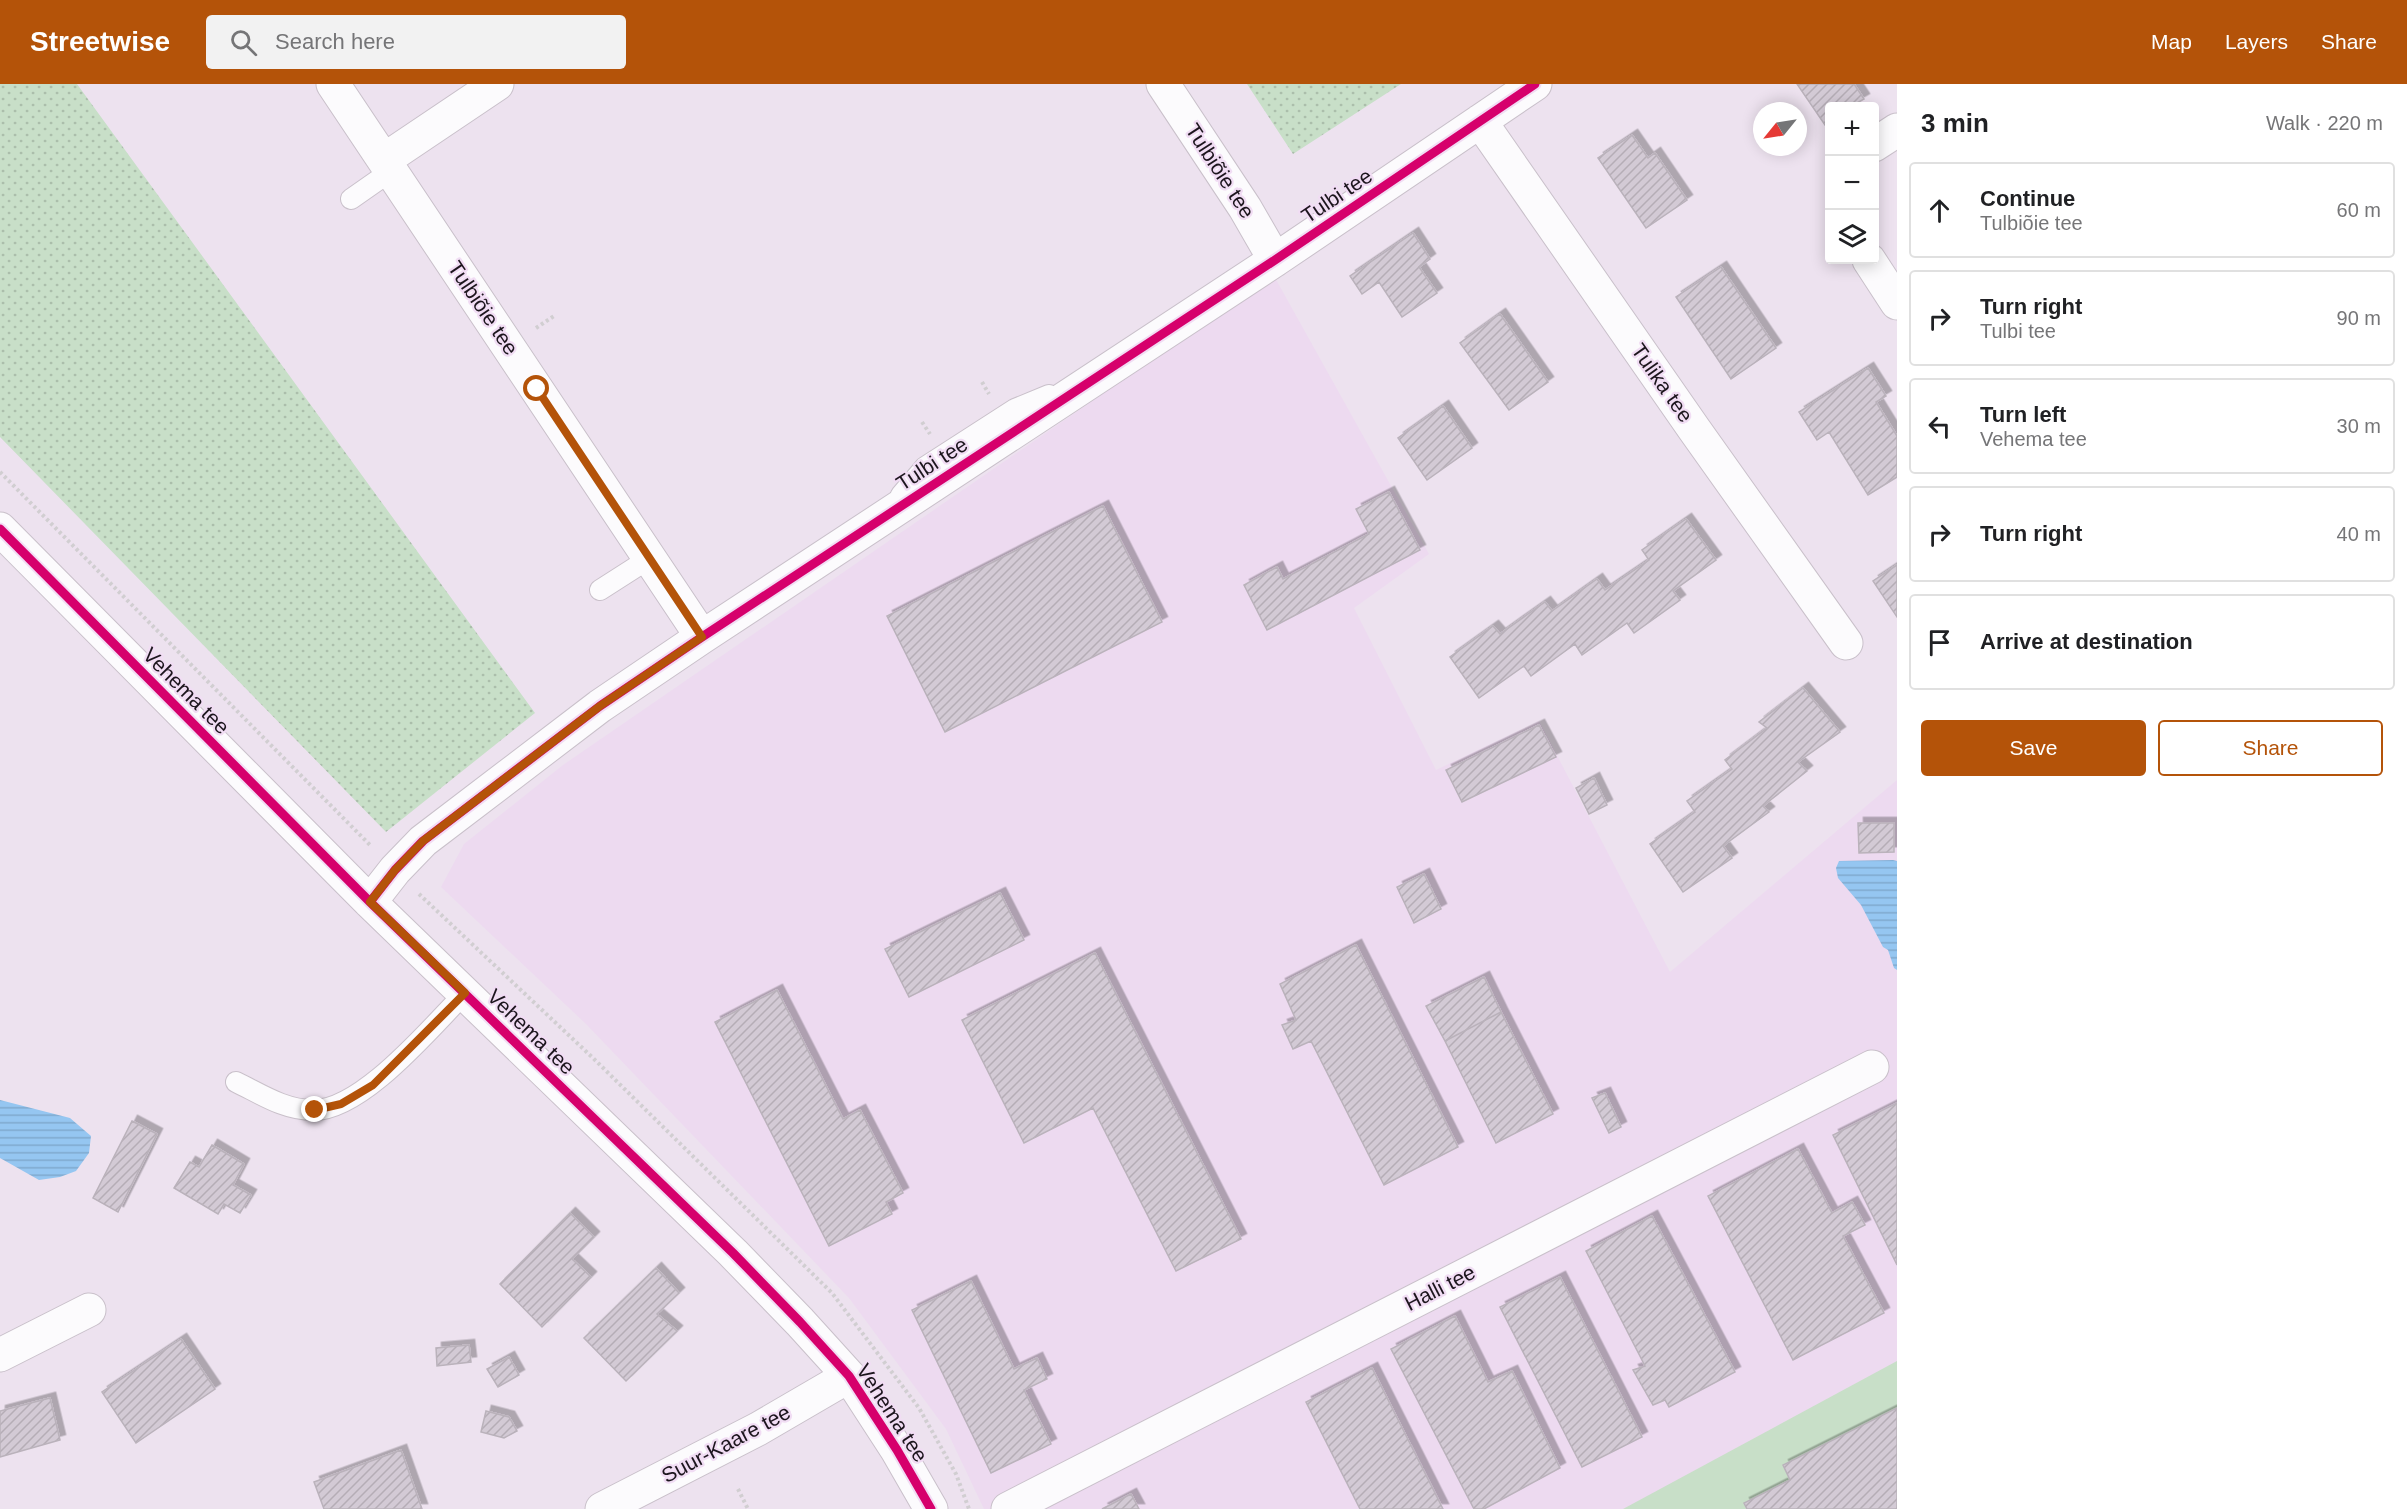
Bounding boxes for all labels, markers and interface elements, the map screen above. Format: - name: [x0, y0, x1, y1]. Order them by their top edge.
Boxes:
- search box: [206, 15, 626, 69]
- text: Streetwise: [30, 26, 170, 57]
- icon: search: [227, 26, 260, 59]
- text: Search here: [275, 29, 395, 54]
- text: Map: [2151, 30, 2192, 53]
- text: Layers: [2225, 30, 2288, 53]
- text: Share: [2321, 30, 2377, 53]
- north arrow: [1753, 102, 1807, 156]
- map controls: [1825, 102, 1879, 264]
- button: +: [1825, 102, 1879, 156]
- text: 3 min: [1921, 108, 1989, 138]
- text: Walk · 220 m: [2266, 112, 2383, 134]
- street label: Tulbiõie tee: [1181, 119, 1259, 222]
- button: −: [1825, 156, 1879, 210]
- street label: Tulbi tee: [1297, 164, 1376, 227]
- text: Continue: [1980, 186, 2075, 211]
- icon: ahead: [1923, 194, 1956, 227]
- text: 60 m: [2337, 199, 2381, 221]
- button: layers: [1825, 210, 1879, 264]
- text: Tulbiõie tee: [1980, 212, 2083, 234]
- street label: Tulbiõie tee: [444, 257, 523, 359]
- text: Turn right: [1980, 294, 2082, 319]
- icon: right: [1923, 302, 1956, 335]
- text: 90 m: [2337, 307, 2381, 329]
- text: Tulbi tee: [1980, 320, 2056, 342]
- street label: Tulika tee: [1627, 339, 1698, 426]
- route start: [523, 375, 549, 401]
- text: Turn left: [1980, 402, 2066, 427]
- icon: left: [1923, 410, 1956, 443]
- text: 30 m: [2337, 415, 2381, 437]
- text: Vehema tee: [1980, 428, 2087, 450]
- street label: Tulbi tee: [892, 432, 971, 495]
- icon: right: [1923, 518, 1956, 551]
- text: Turn right: [1980, 521, 2082, 546]
- text: 40 m: [2337, 523, 2381, 545]
- icon: arrive: [1923, 626, 1956, 659]
- text: Arrive at destination: [1980, 629, 2193, 654]
- street label: Vehema tee: [139, 643, 234, 738]
- button: Save: [1921, 720, 2146, 776]
- button: Share: [2158, 720, 2383, 776]
- street label: Vehema tee: [483, 984, 580, 1079]
- route end: [301, 1096, 327, 1122]
- street label: Halli tee: [1401, 1260, 1479, 1315]
- street label: Vehema tee: [852, 1359, 933, 1466]
- street label: Suur-Kaare tee: [657, 1400, 794, 1487]

